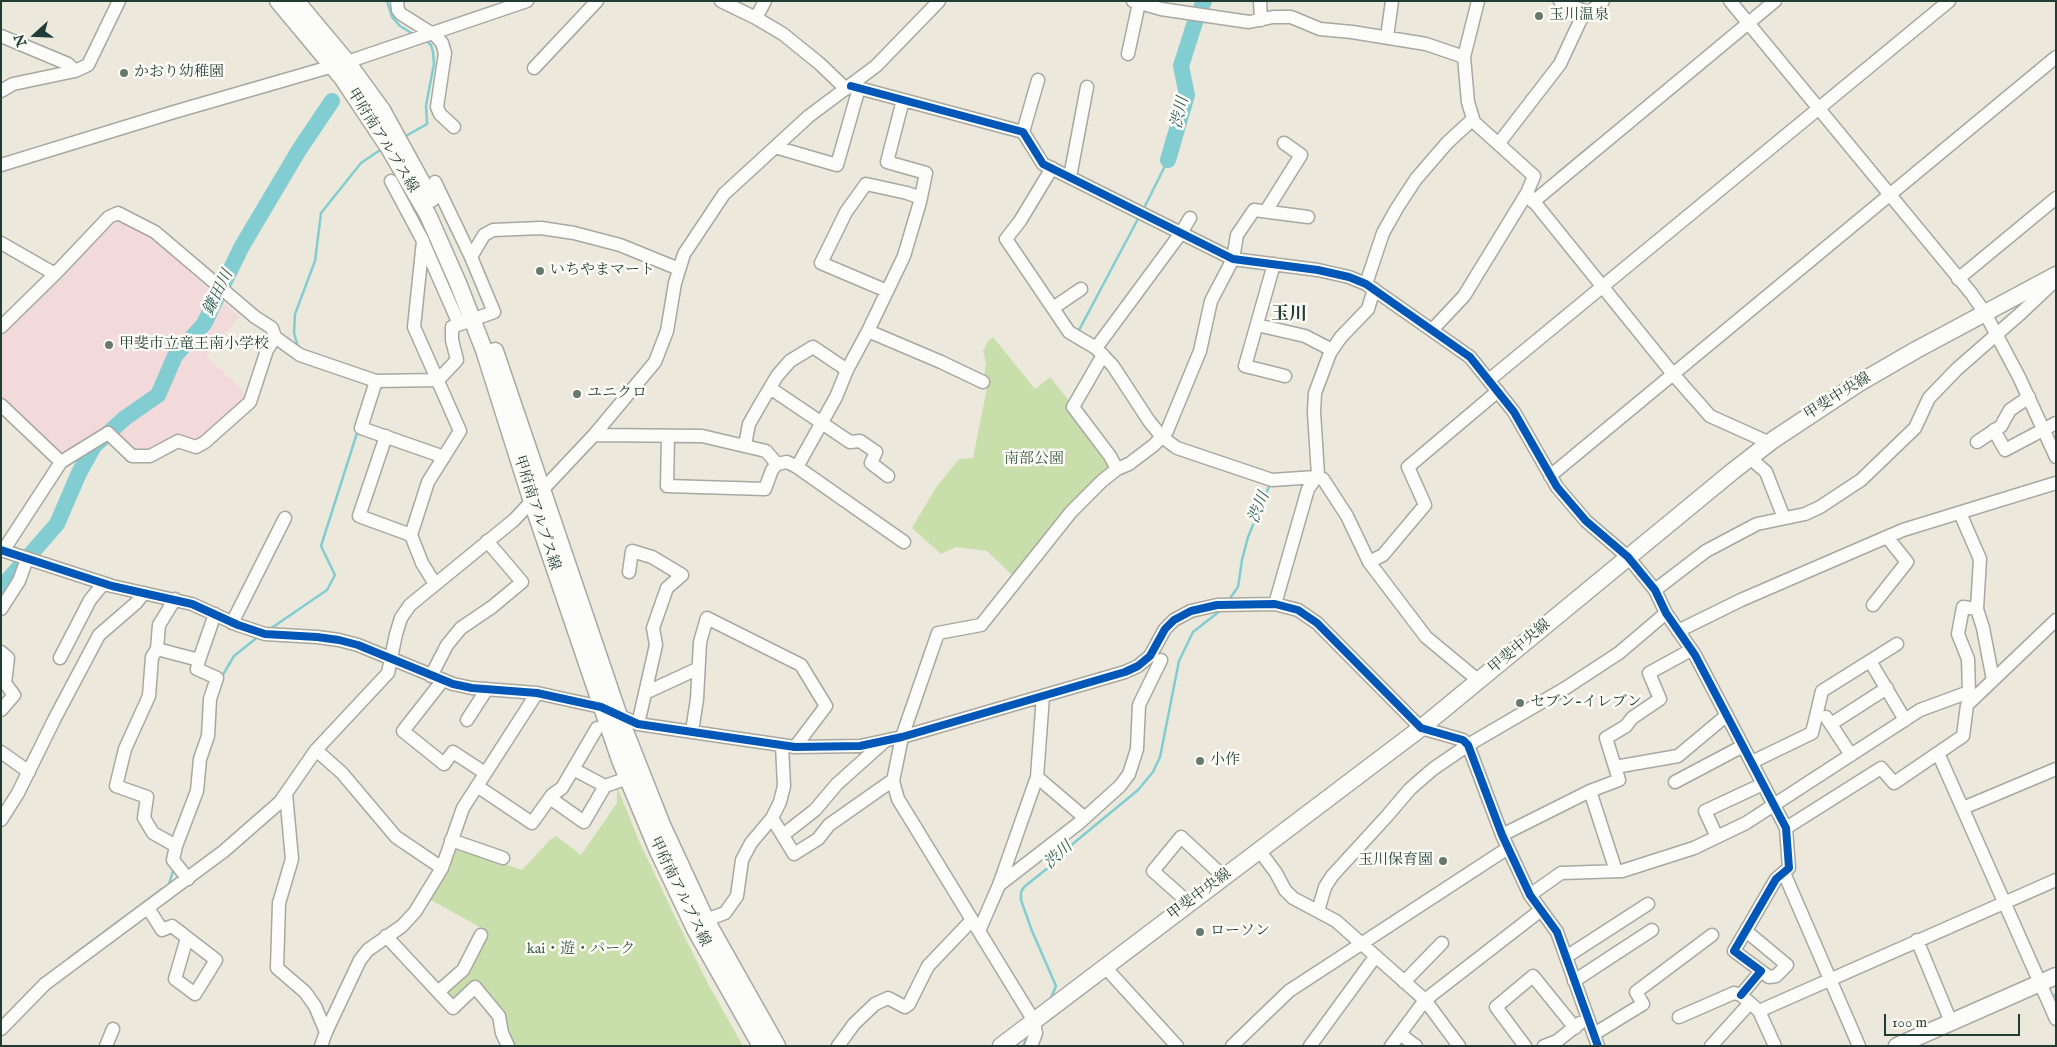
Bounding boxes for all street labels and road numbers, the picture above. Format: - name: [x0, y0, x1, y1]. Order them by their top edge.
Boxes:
- street label: 甲府南アルプス線: [343, 85, 421, 197]
- street label: 甲斐中央線: [1801, 369, 1875, 425]
- street label: 甲府南アルプス線: [509, 453, 563, 573]
- street label: 甲斐中央線: [1485, 616, 1555, 678]
- street label: 甲府南アルプス線: [645, 834, 713, 950]
- street label: 甲斐中央線: [1165, 865, 1235, 925]

